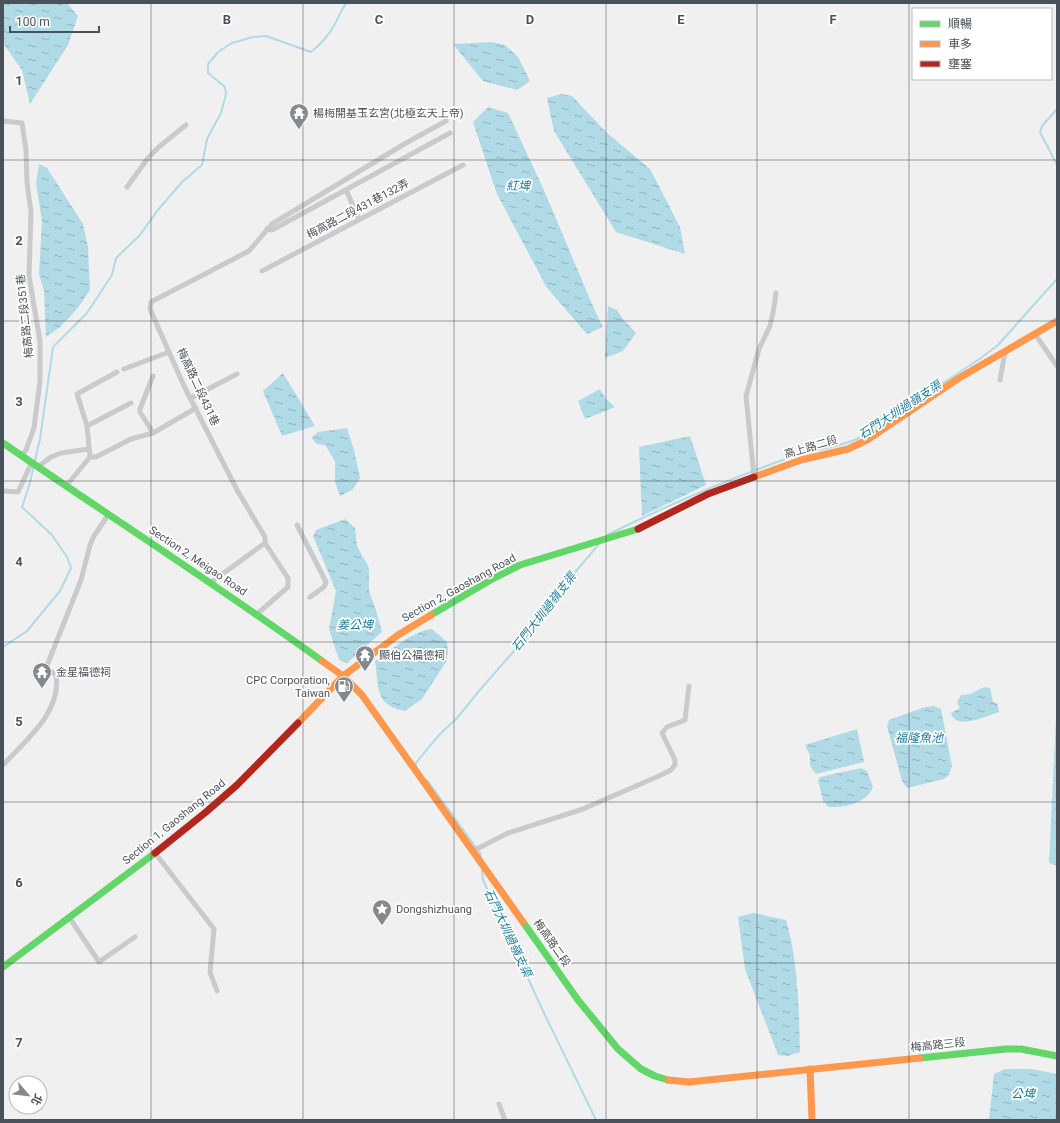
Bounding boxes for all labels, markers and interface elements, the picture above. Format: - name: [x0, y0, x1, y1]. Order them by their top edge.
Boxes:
- scale bar: [10, 8, 99, 34]
- legend: [912, 8, 1052, 80]
- text: B: [223, 12, 231, 27]
- text: C: [375, 12, 384, 27]
- text: D: [526, 12, 534, 27]
- text: E: [677, 12, 685, 27]
- text: F: [829, 12, 837, 27]
- text: 100 m: [16, 15, 50, 29]
- text: 順暢: [948, 17, 972, 31]
- text: 車多: [948, 37, 972, 51]
- text: 壅塞: [948, 57, 972, 71]
- text: 1: [15, 73, 23, 88]
- temple icon: 楊梅開基玉玄宮(北極玄天上帝): [288, 102, 310, 130]
- place label: 楊梅開基玉玄宮(北極玄天上帝): [313, 107, 464, 120]
- street label: 梅高路二段431巷132弄: [305, 176, 411, 242]
- water label: 紅埤: [506, 179, 532, 193]
- text: 2: [15, 233, 23, 248]
- street label: 梅高路二段351巷: [14, 273, 36, 359]
- street label: 梅高路二段431巷: [174, 346, 222, 428]
- water label: 石門大圳過嶺支渠: [856, 377, 946, 442]
- text: 3: [15, 394, 23, 409]
- street label: 高上路二段: [783, 433, 839, 461]
- street label: Section 2, Meigao Road: [147, 523, 249, 599]
- street label: Section 2, Gaoshang Road: [400, 551, 518, 625]
- text: 4: [15, 554, 23, 569]
- water label: 石門大圳過嶺支渠: [509, 568, 580, 654]
- water label: 姜公埤: [337, 618, 375, 632]
- temple icon: 顯伯公福德祠: [354, 644, 376, 672]
- place label: 顯伯公福德祠: [379, 649, 445, 662]
- temple icon: 金星福德祠: [31, 661, 53, 689]
- place label: 金星福德祠: [56, 666, 111, 679]
- place label: CPC Corporation, Taiwan: [246, 674, 330, 700]
- fuel station icon: CPC Corporation, Taiwan: [333, 675, 355, 703]
- text: 5: [15, 714, 23, 729]
- water label: 福隆魚池: [895, 731, 945, 745]
- street label: Section 1, Gaoshang Road: [120, 777, 228, 867]
- text: 6: [15, 875, 23, 890]
- water label: 石門大圳過嶺支渠: [481, 887, 535, 981]
- place icon: Dongshizhuang: [371, 898, 393, 926]
- place label: Dongshizhuang: [396, 903, 472, 916]
- street label: 梅高路二段: [531, 917, 573, 969]
- text: 7: [15, 1035, 23, 1050]
- street label: 梅高路三段: [910, 1036, 966, 1054]
- north arrow: [8, 1075, 48, 1115]
- water label: 公埤: [1011, 1087, 1037, 1101]
- text: 北: [28, 1092, 45, 1107]

